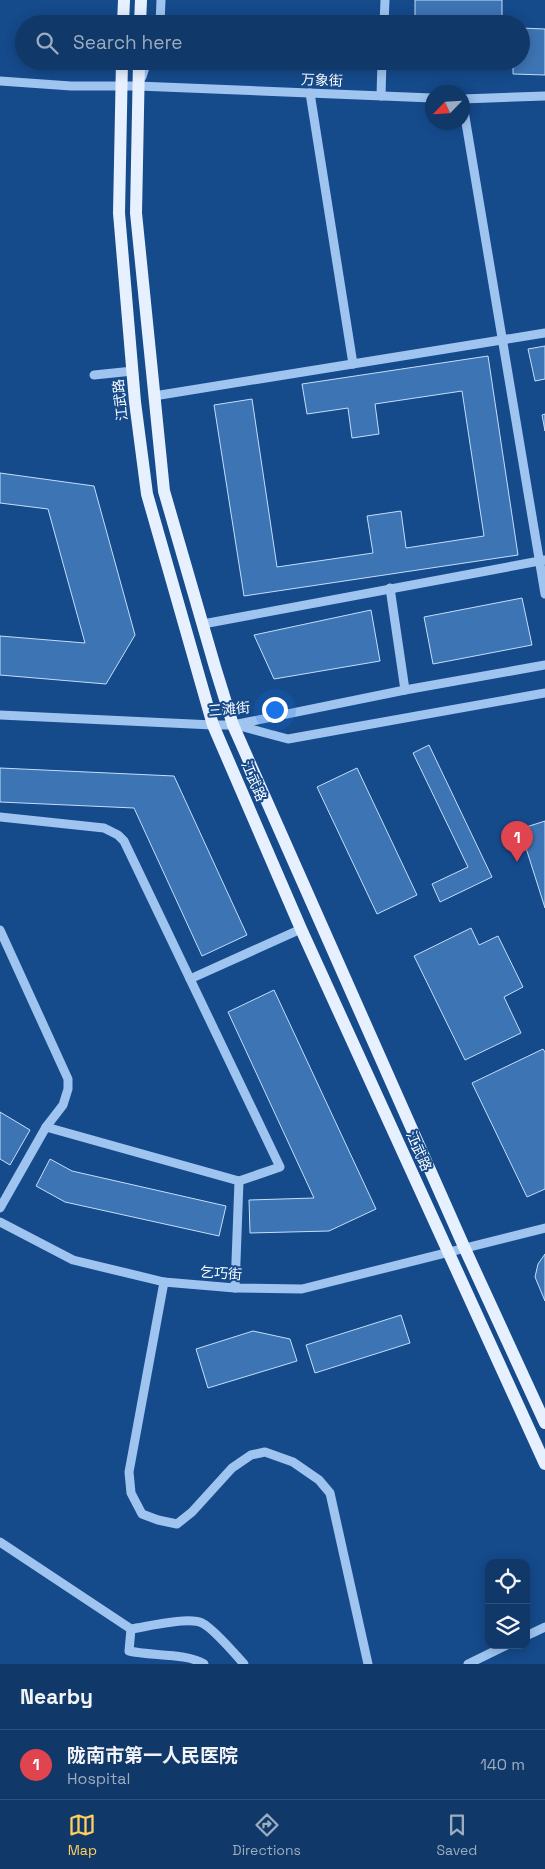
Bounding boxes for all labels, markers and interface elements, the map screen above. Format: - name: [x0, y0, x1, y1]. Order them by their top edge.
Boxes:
- search box: [15, 15, 530, 70]
- icon: search: [33, 29, 61, 57]
- text: Search here: [73, 30, 183, 55]
- street label: 万象街: [301, 70, 343, 90]
- north arrow: [425, 85, 470, 130]
- street label: 江武路: [109, 378, 131, 422]
- your location: [262, 697, 288, 723]
- street label: 三滩街: [207, 698, 251, 720]
- street label: 江武路: [238, 758, 270, 804]
- pin: 1: [501, 821, 533, 862]
- street label: 江武路: [402, 1128, 436, 1174]
- street label: 乞巧街: [199, 1263, 243, 1283]
- map controls: [485, 1559, 530, 1649]
- button: locate: [485, 1559, 530, 1604]
- button: layers: [485, 1604, 530, 1649]
- text: Nearby: [20, 1683, 93, 1710]
- text: 陇南市第一人民医院: [67, 1743, 238, 1768]
- text: 1: [32, 1754, 40, 1775]
- text: 140 m: [480, 1754, 525, 1775]
- text: Hospital: [67, 1768, 130, 1789]
- tab: Map: [68, 1811, 97, 1859]
- tab: Directions: [232, 1811, 301, 1859]
- tab: Saved: [436, 1811, 477, 1859]

